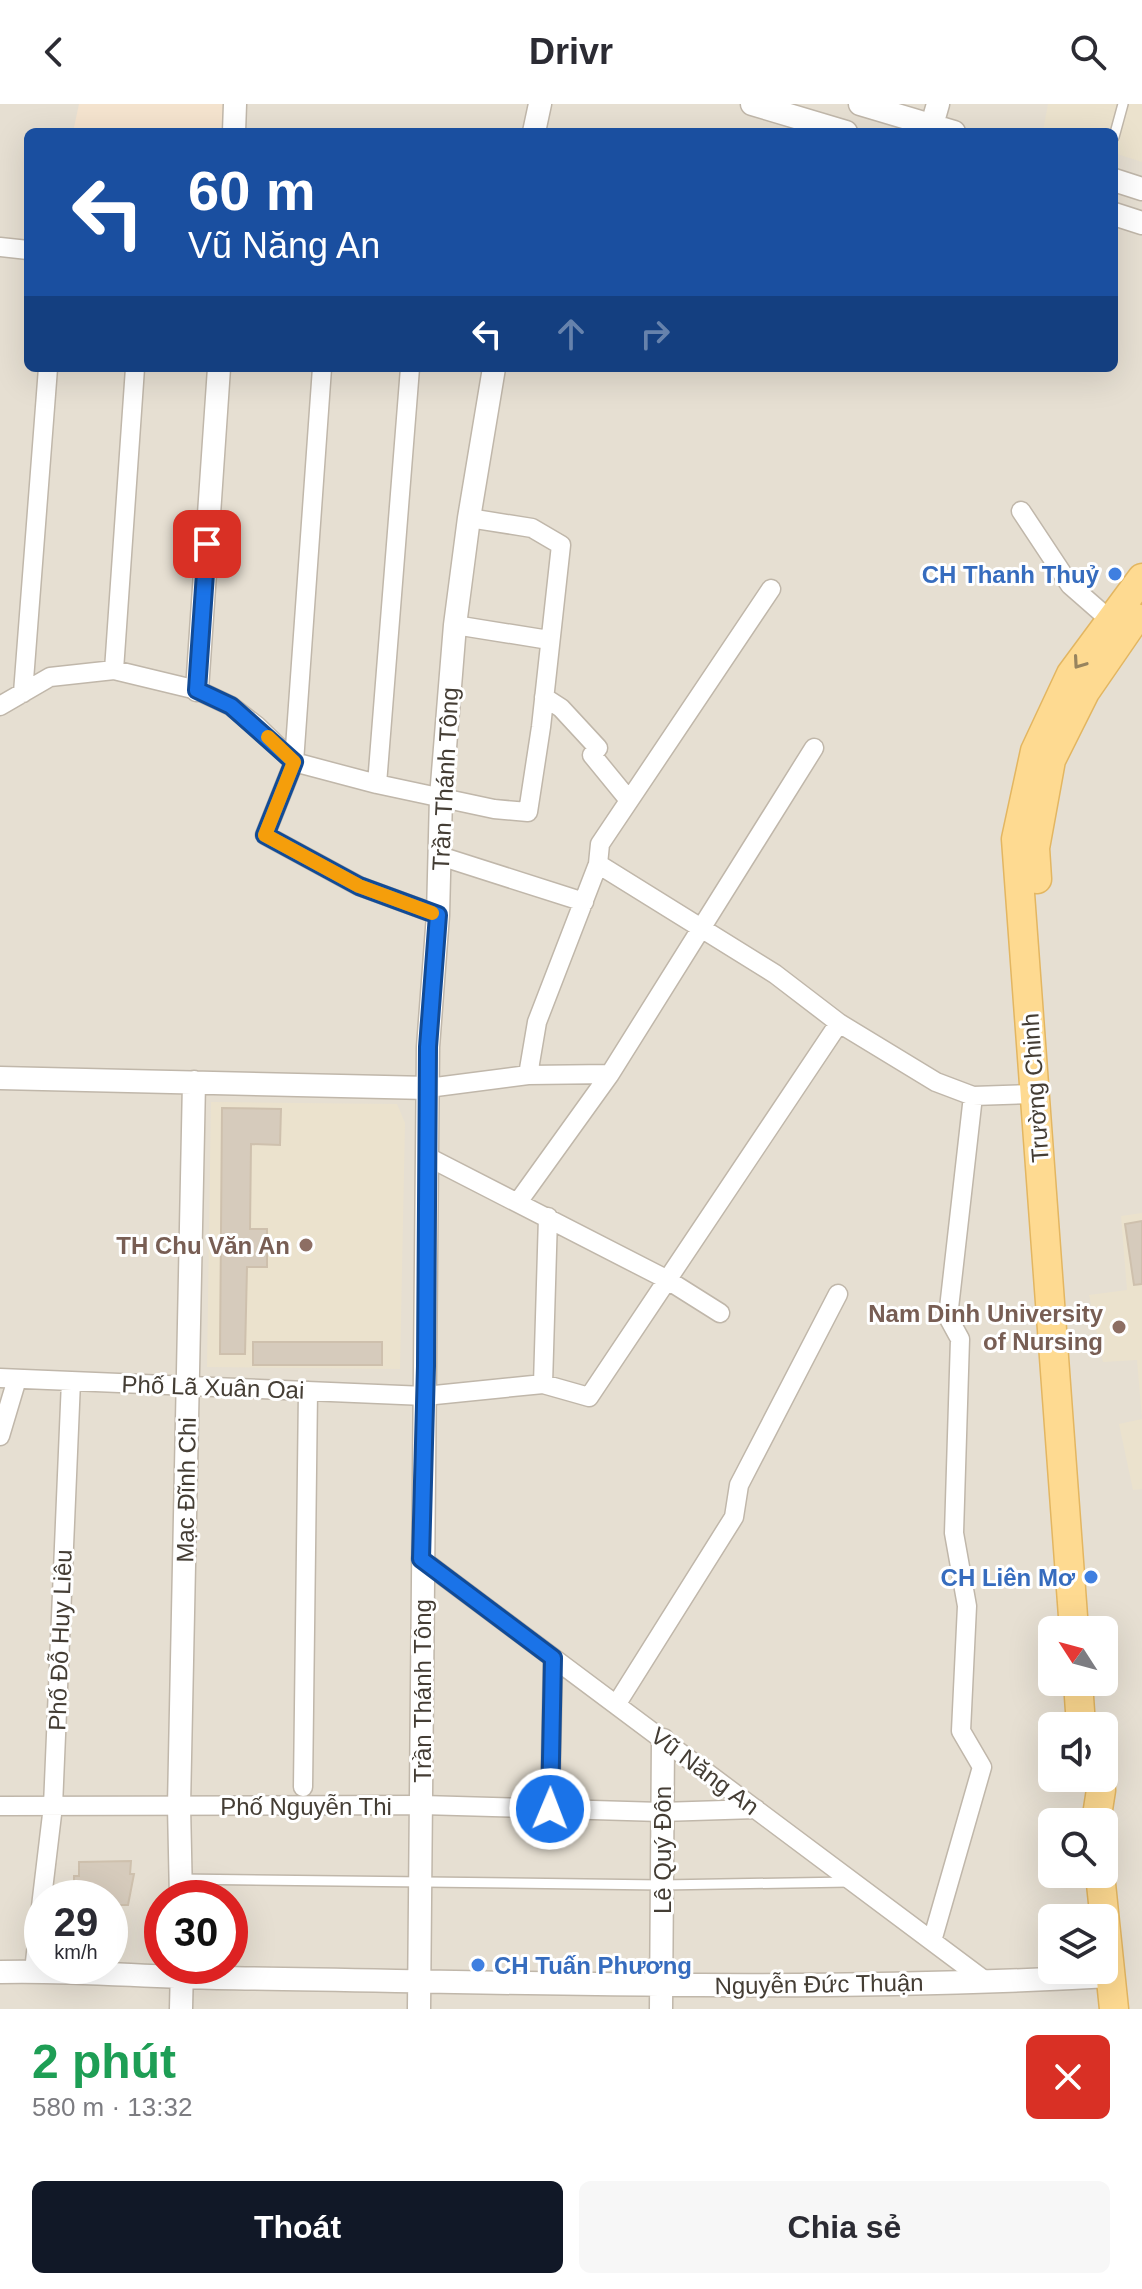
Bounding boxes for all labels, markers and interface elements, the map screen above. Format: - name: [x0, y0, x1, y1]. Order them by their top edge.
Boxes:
- icon: back: [32, 30, 76, 74]
- icon: search: [1066, 30, 1110, 74]
- text: Drivr: [529, 31, 613, 72]
- text: 60 m: [188, 159, 316, 222]
- icon: left: [56, 160, 160, 264]
- text: Vũ Năng An: [188, 225, 380, 266]
- icon: left: [465, 312, 509, 356]
- icon: ahead: [549, 312, 593, 356]
- icon: right: [633, 312, 677, 356]
- pin: [173, 510, 241, 578]
- icon: arrive: [185, 522, 229, 566]
- place label: CH Thanh Thuỷ: [922, 561, 1100, 588]
- marker: CH Thanh Thuỷ: [1106, 565, 1124, 583]
- one-way arrow: [1074, 655, 1089, 669]
- street label: Trần Thánh Tông: [427, 687, 463, 871]
- street label: Trường Chinh: [1016, 1012, 1054, 1164]
- place label: TH Chu Văn An: [116, 1232, 290, 1259]
- marker: TH Chu Văn An: [297, 1236, 315, 1254]
- place label: Nam Dinh University of Nursing: [868, 1300, 1104, 1355]
- marker: Nam Dinh University of Nursing: [1110, 1318, 1128, 1336]
- street label: Phố Lã Xuân Oai: [121, 1370, 305, 1404]
- street label: Mạc Đĩnh Chi: [171, 1417, 201, 1563]
- street label: Phố Đỗ Huy Liêu: [43, 1549, 77, 1731]
- place label: CH Liên Mơ: [941, 1564, 1076, 1591]
- marker: CH Liên Mơ: [1082, 1568, 1100, 1586]
- street label: Trần Thánh Tông: [409, 1599, 436, 1783]
- north arrow: [1038, 1616, 1118, 1696]
- map controls: [1038, 1616, 1118, 1984]
- button: sound: [1038, 1712, 1118, 1792]
- street label: Vũ Năng An: [646, 1722, 764, 1820]
- position arrow: [508, 1767, 592, 1851]
- street label: Lê Quý Đôn: [649, 1786, 676, 1914]
- street label: Phố Nguyễn Thi: [220, 1793, 392, 1820]
- button: search: [1038, 1808, 1118, 1888]
- speed limit sign: 30: [144, 1880, 248, 1984]
- text: 29: [54, 1900, 98, 1944]
- button: layers: [1038, 1904, 1118, 1984]
- text: km/h: [54, 1941, 98, 1963]
- place label: CH Tuấn Phương: [494, 1952, 692, 1979]
- marker: CH Tuấn Phương: [469, 1956, 487, 1974]
- street label: Nguyễn Đức Thuận: [714, 1969, 924, 1999]
- text: 2 phút: [32, 2035, 176, 2088]
- button: close: [1026, 2035, 1110, 2119]
- text: 580 m · 13:32: [32, 2092, 192, 2122]
- button: Thoát: [32, 2181, 563, 2273]
- button: Chia sẻ: [579, 2181, 1110, 2273]

